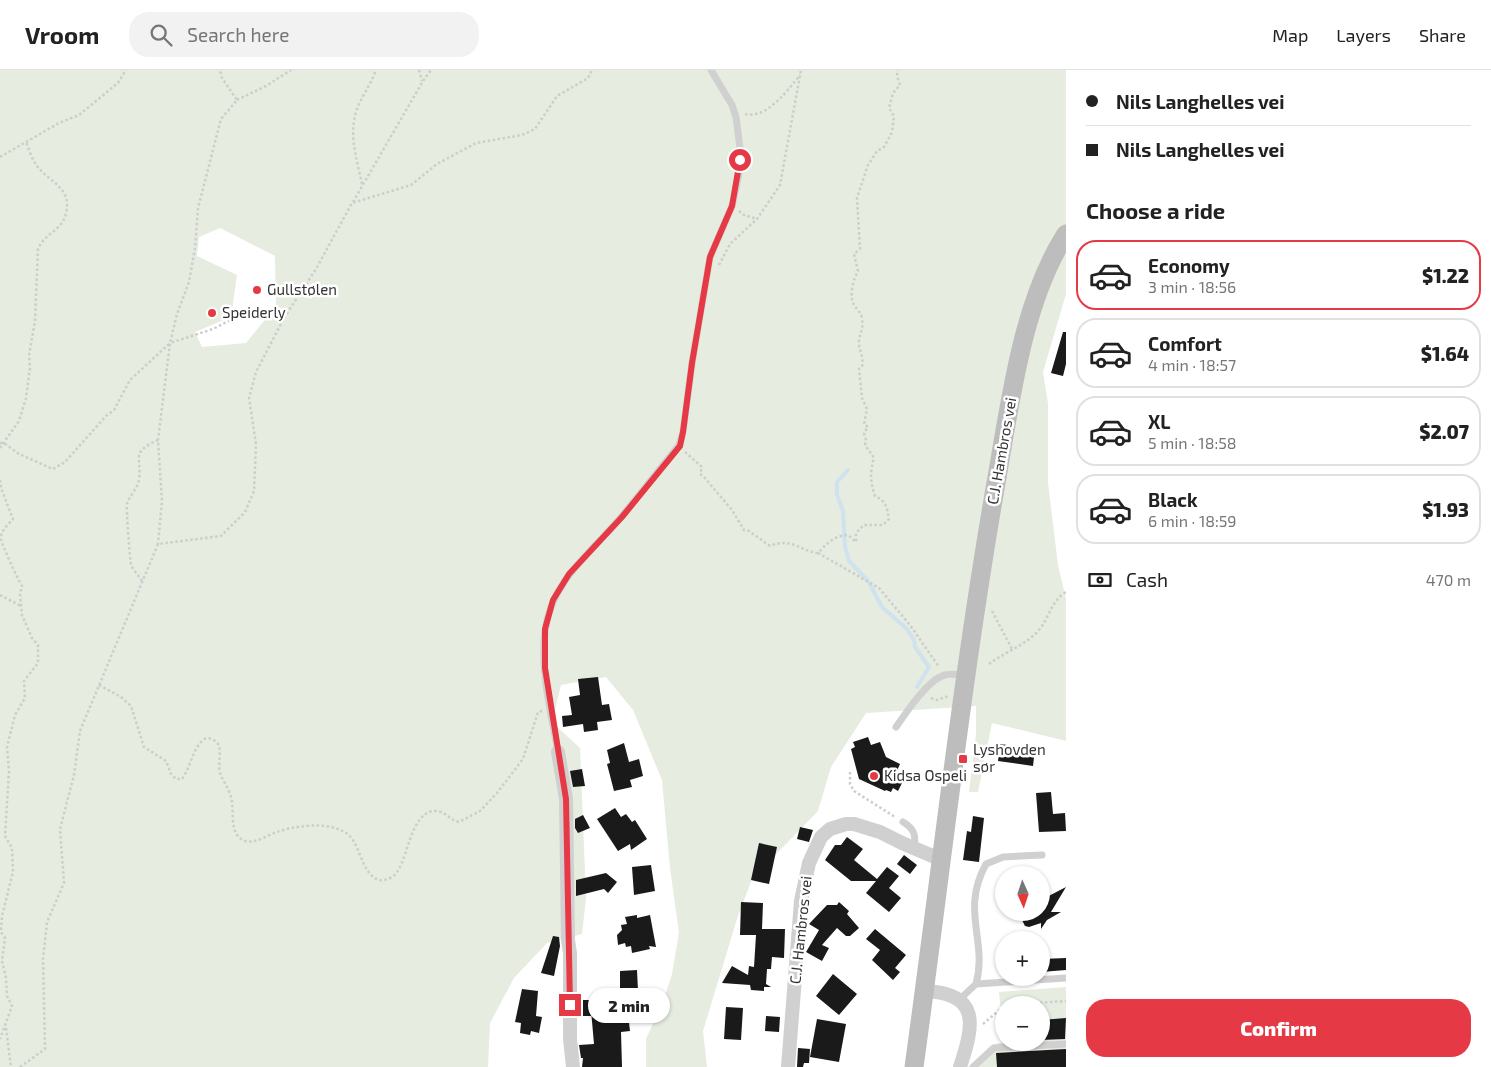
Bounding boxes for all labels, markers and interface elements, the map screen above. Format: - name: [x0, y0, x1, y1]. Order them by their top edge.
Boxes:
- search box: [129, 12, 479, 57]
- text: Vroom: [25, 20, 99, 49]
- icon: search: [147, 21, 175, 49]
- text: Search here: [187, 23, 289, 46]
- text: Map: [1272, 24, 1308, 46]
- text: Layers: [1336, 24, 1391, 46]
- text: Share: [1419, 24, 1466, 46]
- text: Nils Langhelles vei: [1116, 90, 1284, 113]
- text: Nils Langhelles vei: [1116, 138, 1284, 161]
- route start: [729, 149, 751, 171]
- text: Choose a ride: [1086, 197, 1225, 223]
- icon: car: [1088, 253, 1133, 298]
- text: Economy: [1148, 254, 1230, 277]
- text: $1.22: [1422, 264, 1469, 287]
- text: 3 min · 18:56: [1148, 277, 1236, 296]
- place label: Gullstølen: [267, 280, 337, 298]
- marker: Gullstølen: [251, 284, 263, 296]
- place label: Speiderly: [222, 303, 286, 321]
- marker: Speiderly: [206, 307, 218, 319]
- icon: car: [1088, 331, 1133, 376]
- text: Comfort: [1148, 332, 1222, 355]
- text: $1.64: [1421, 342, 1469, 365]
- text: 4 min · 18:57: [1148, 355, 1236, 374]
- street label: C.J. Hambros vei: [983, 396, 1019, 506]
- icon: car: [1088, 409, 1133, 454]
- text: XL: [1148, 410, 1170, 433]
- text: $2.07: [1419, 420, 1469, 443]
- text: 5 min · 18:58: [1148, 433, 1236, 452]
- icon: car: [1088, 487, 1133, 532]
- text: Black: [1148, 488, 1198, 511]
- text: $1.93: [1422, 498, 1469, 521]
- text: 6 min · 18:59: [1148, 511, 1237, 530]
- icon: cash: [1086, 566, 1114, 594]
- text: Cash: [1126, 568, 1168, 591]
- text: 470 m: [1426, 570, 1471, 589]
- place label: Lyshovden sør: [973, 740, 1046, 775]
- marker: Lyshovden sør: [957, 753, 969, 765]
- place label: Kidsa Ospeli: [884, 766, 967, 784]
- marker: Kidsa Ospeli: [868, 770, 880, 782]
- north arrow: [995, 866, 1050, 921]
- map controls: [995, 866, 1050, 1051]
- street label: C.J. Hambros vei: [785, 875, 815, 985]
- button: +: [995, 931, 1050, 986]
- callout: 2 min: [588, 988, 670, 1022]
- route end: [559, 994, 581, 1016]
- text: 2 min: [608, 996, 650, 1015]
- button: −: [995, 996, 1050, 1051]
- button: Confirm: [1086, 999, 1471, 1057]

